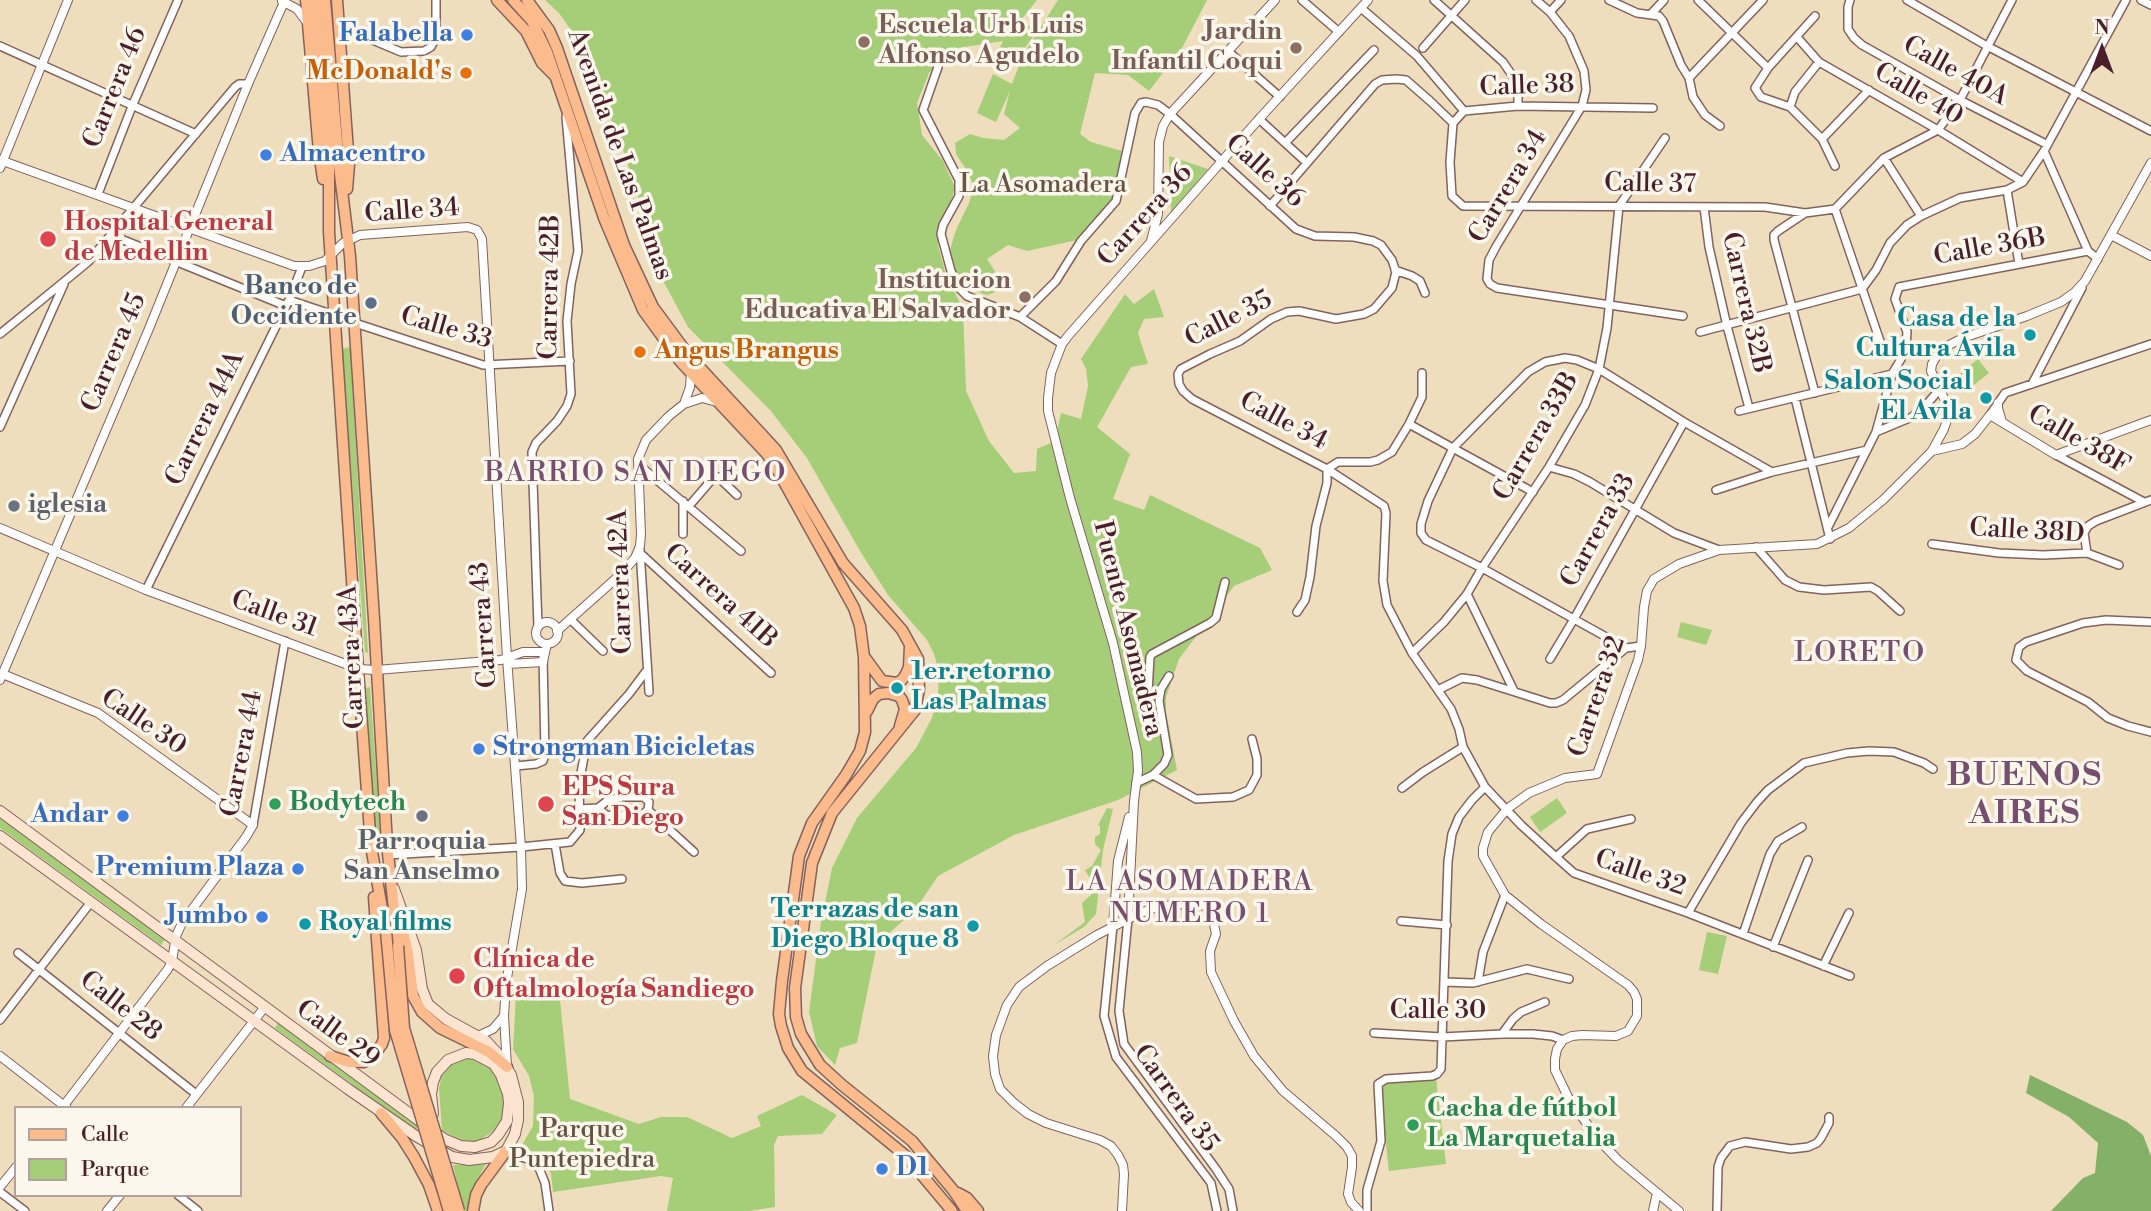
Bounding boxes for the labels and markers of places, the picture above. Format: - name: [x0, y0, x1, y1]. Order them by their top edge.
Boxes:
- place label: Escuela Urb Luis Alfonso Agudelo: [878, 11, 1084, 72]
- place label: Jardin Infantil Coqui: [1111, 17, 1282, 78]
- place label: Falabella: [339, 19, 453, 51]
- marker: Falabella: [459, 27, 475, 43]
- marker: Escuela Urb Luis Alfonso Agudelo: [856, 34, 872, 50]
- marker: Jardin Infantil Coqui: [1288, 40, 1304, 56]
- place label: McDonald's: [306, 57, 452, 89]
- marker: McDonald's: [458, 65, 474, 81]
- place label: Almacentro: [280, 139, 426, 171]
- marker: Almacentro: [258, 147, 274, 163]
- place label: Hospital General de Medellin: [64, 208, 273, 270]
- marker: Hospital General de Medellin: [38, 229, 58, 249]
- place label: Institucion Educativa El Salvador: [744, 266, 1011, 328]
- place label: Banco de Occidente: [231, 272, 357, 334]
- marker: Institucion Educativa El Salvador: [1017, 289, 1033, 305]
- marker: Banco de Occidente: [363, 295, 379, 311]
- place label: Casa de la Cultura Ávila: [1855, 304, 2016, 366]
- marker: Casa de la Cultura Ávila: [2022, 327, 2038, 343]
- place label: Angus Brangus: [654, 336, 839, 368]
- marker: Angus Brangus: [632, 344, 648, 360]
- place label: Salon Social El Avila: [1825, 367, 1972, 428]
- marker: Salon Social El Avila: [1978, 390, 1994, 406]
- place label: iglesia: [28, 490, 107, 522]
- marker: iglesia: [6, 498, 22, 514]
- place label: 1er.retorno Las Palmas: [911, 657, 1052, 718]
- marker: 1er.retorno Las Palmas: [889, 680, 905, 696]
- place label: Strongman Bicicletas: [493, 733, 755, 765]
- marker: Strongman Bicicletas: [471, 741, 487, 757]
- place label: EPS Sura San Diego: [562, 773, 684, 834]
- place label: Bodytech: [289, 788, 406, 820]
- marker: EPS Sura San Diego: [536, 794, 556, 814]
- marker: Bodytech: [267, 796, 283, 812]
- place label: Andar: [31, 800, 109, 832]
- marker: Andar: [115, 808, 131, 824]
- marker: Parroquia San Anselmo: [414, 808, 430, 824]
- place label: Parroquia San Anselmo: [344, 827, 500, 888]
- place label: Premium Plaza: [96, 853, 284, 885]
- marker: Premium Plaza: [290, 861, 306, 877]
- place label: Terrazas de san Diego Bloque 8: [771, 895, 959, 956]
- place label: Jumbo: [167, 901, 248, 933]
- place label: Royal films: [319, 908, 452, 940]
- marker: Jumbo: [254, 909, 270, 925]
- marker: Royal films: [297, 916, 313, 932]
- marker: Terrazas de san Diego Bloque 8: [965, 918, 981, 934]
- place label: Clínica de Oftalmología Sandiego: [473, 945, 755, 1006]
- marker: Clínica de Oftalmología Sandiego: [447, 966, 467, 986]
- place label: Cacha de fútbol La Marquetalia: [1427, 1094, 1617, 1156]
- marker: Cacha de fútbol La Marquetalia: [1405, 1117, 1421, 1133]
- place label: D1: [896, 1153, 929, 1185]
- marker: D1: [874, 1161, 890, 1177]

